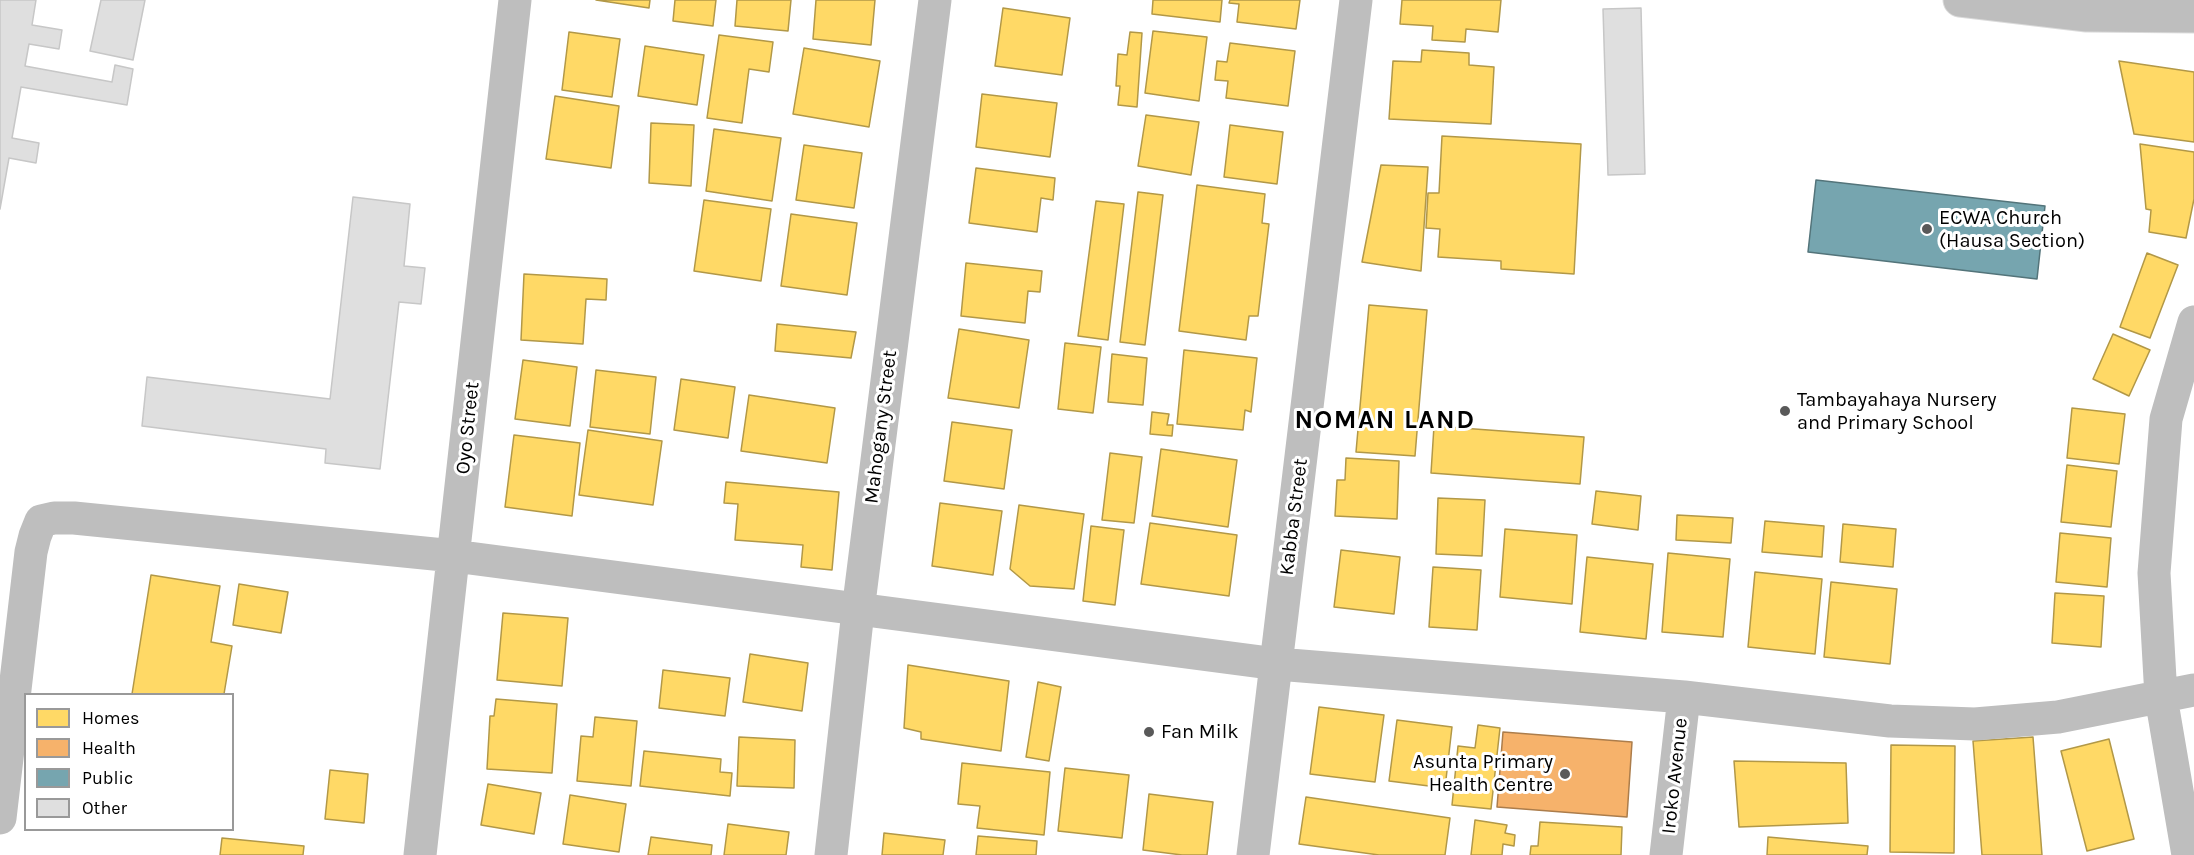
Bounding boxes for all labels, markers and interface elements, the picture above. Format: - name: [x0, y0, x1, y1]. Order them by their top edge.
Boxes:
- place label: ECWA Church (Hausa Section): [1939, 206, 2085, 253]
- marker: ECWA Church (Hausa Section): [1920, 222, 1934, 236]
- street label: Mahogany Street: [860, 349, 902, 505]
- street label: Oyo Street: [451, 381, 485, 475]
- place label: Tambayahaya Nursery and Primary School: [1797, 388, 1997, 435]
- marker: Tambayahaya Nursery and Primary School: [1778, 404, 1792, 418]
- district label: NOMAN LAND: [1294, 405, 1476, 437]
- street label: Kabba Street: [1275, 457, 1313, 577]
- legend: [24, 693, 234, 831]
- text: Homes: [82, 707, 139, 729]
- street label: Iroko Avenue: [1657, 717, 1693, 835]
- place label: Fan Milk: [1161, 720, 1239, 744]
- marker: Fan Milk: [1142, 725, 1156, 739]
- text: Health: [82, 737, 136, 759]
- place label: Asunta Primary Health Centre: [1413, 750, 1553, 797]
- text: Public: [82, 767, 133, 789]
- marker: Asunta Primary Health Centre: [1558, 767, 1572, 781]
- text: Other: [82, 797, 127, 819]

